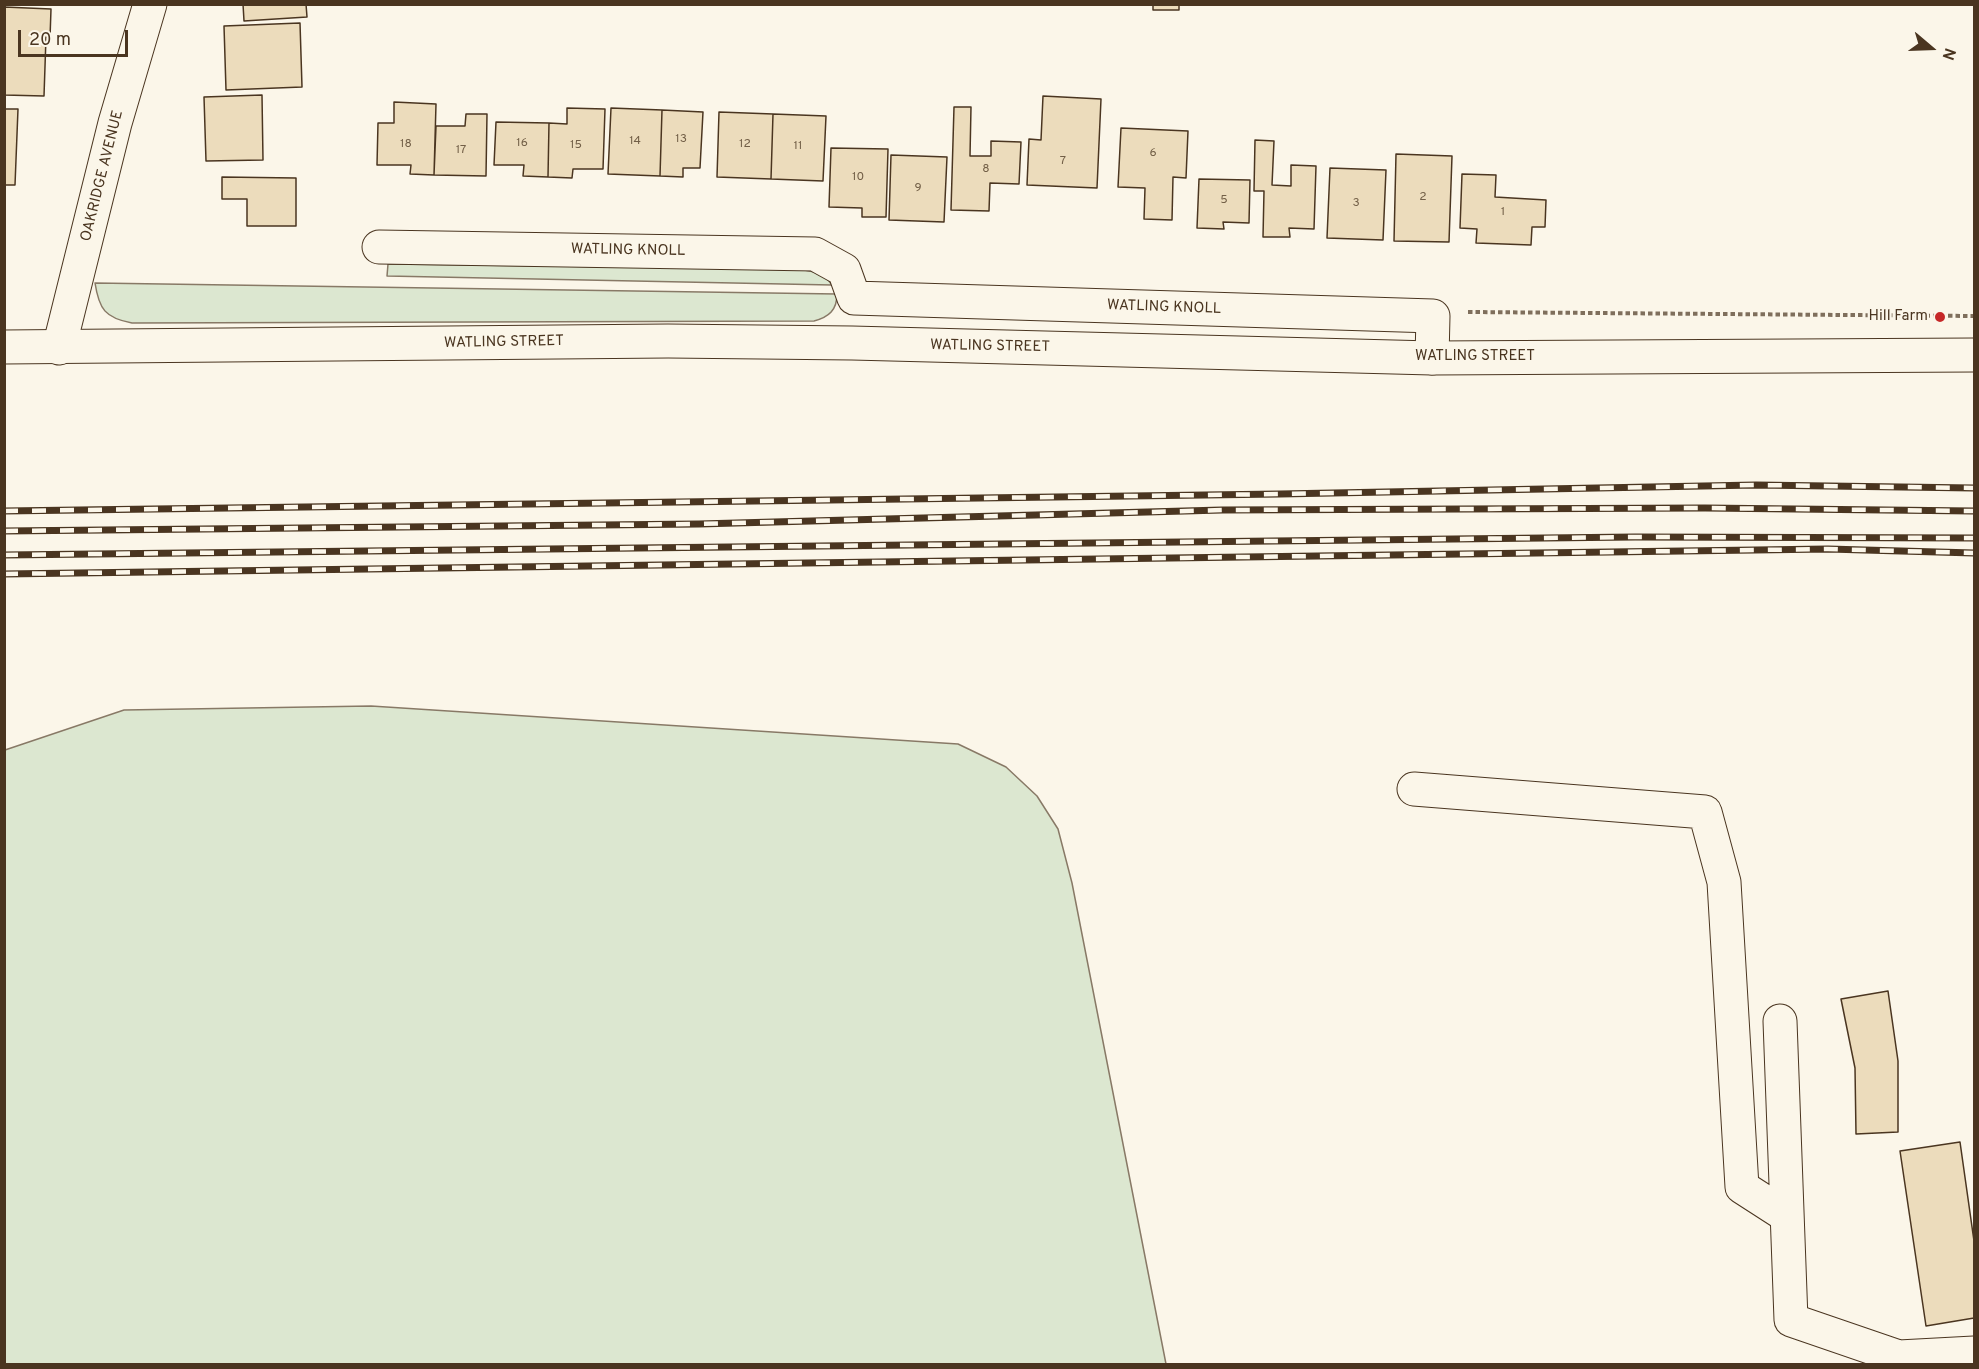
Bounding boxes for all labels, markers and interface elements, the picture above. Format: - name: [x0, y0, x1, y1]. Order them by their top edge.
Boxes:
- scale bar: [21, 18, 130, 56]
- north arrow: [1901, 18, 1961, 78]
- text: 20 m: [29, 29, 71, 52]
- text: N: [1937, 45, 1959, 63]
- street label: OAKRIDGE AVENUE: [78, 109, 128, 243]
- house number: 13: [675, 133, 687, 147]
- house number: 14: [629, 135, 641, 149]
- house number: 16: [516, 137, 528, 151]
- house number: 18: [400, 138, 412, 152]
- house number: 12: [739, 138, 751, 152]
- house number: 15: [570, 139, 582, 153]
- house number: 11: [794, 140, 802, 154]
- house number: 17: [456, 144, 466, 158]
- house number: 6: [1149, 147, 1157, 161]
- house number: 7: [1060, 155, 1066, 169]
- house number: 8: [982, 163, 990, 177]
- house number: 10: [852, 171, 864, 185]
- house number: 9: [914, 182, 922, 196]
- house number: 2: [1419, 191, 1427, 205]
- house number: 5: [1220, 194, 1228, 208]
- house number: 3: [1352, 197, 1360, 211]
- house number: 1: [1501, 206, 1505, 220]
- street label: WATLING KNOLL: [571, 241, 685, 261]
- street label: WATLING KNOLL: [1107, 297, 1221, 319]
- place label: Hill Farm: [1869, 308, 1928, 326]
- marker: Hill Farm: [1933, 310, 1947, 324]
- street label: WATLING STREET: [444, 333, 564, 353]
- street label: WATLING STREET: [930, 337, 1050, 357]
- street label: WATLING STREET: [1415, 348, 1535, 366]

